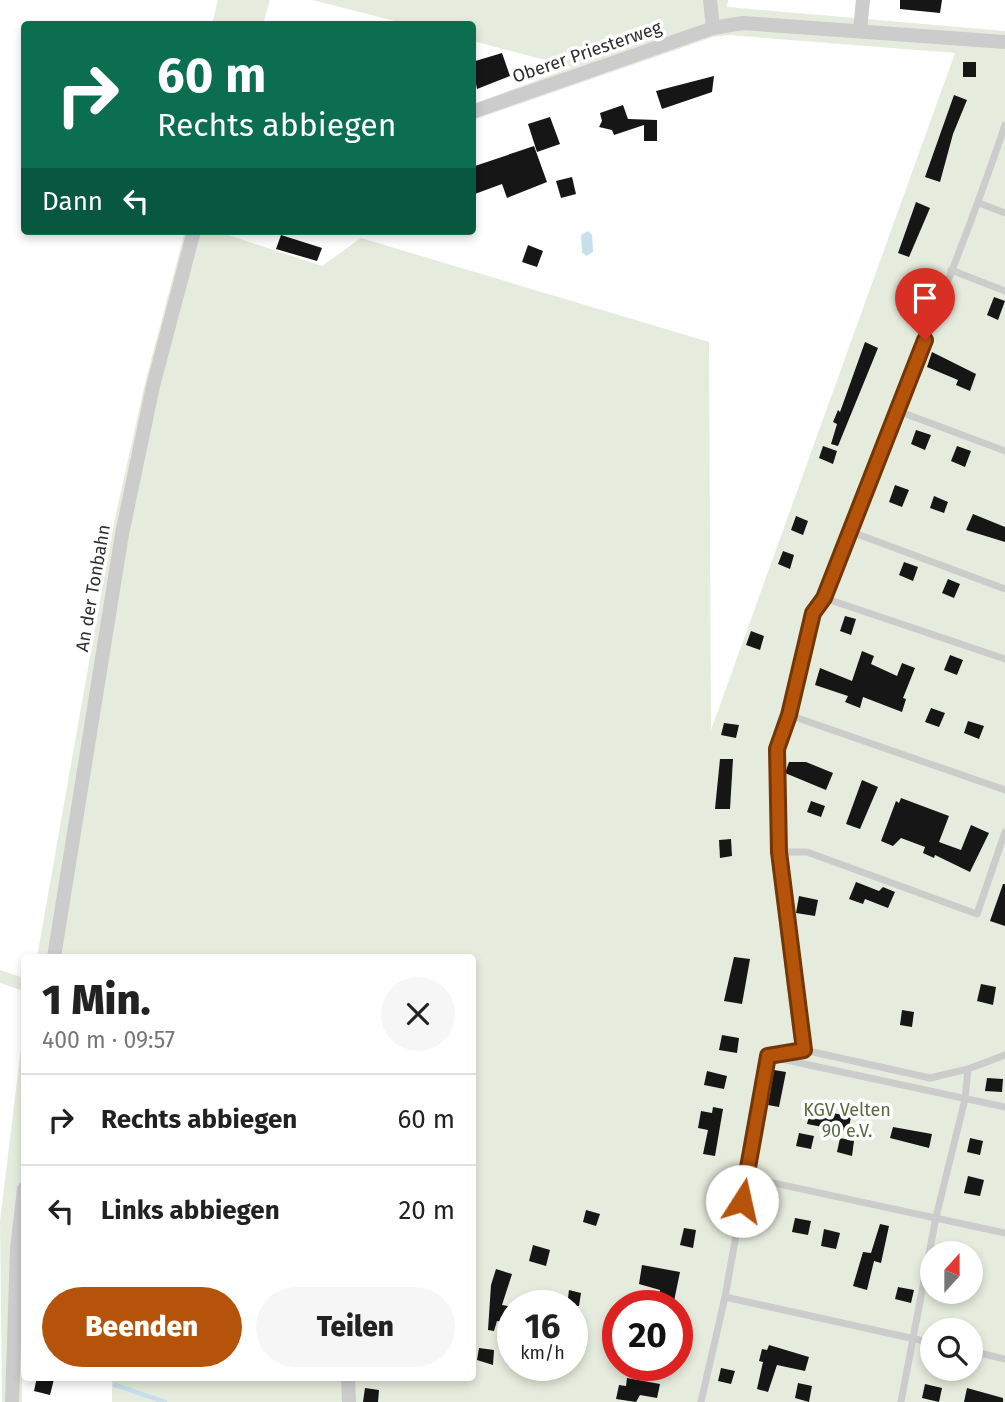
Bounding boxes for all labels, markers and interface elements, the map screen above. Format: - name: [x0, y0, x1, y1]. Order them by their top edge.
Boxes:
- street label: Oberer Priesterweg: [510, 16, 665, 88]
- text: 60 m: [157, 46, 266, 105]
- icon: right: [42, 49, 133, 140]
- text: Rechts abbiegen: [157, 106, 397, 144]
- icon: left: [117, 182, 155, 220]
- text: Dann: [42, 186, 103, 217]
- pin: [895, 268, 955, 340]
- icon: arrive: [906, 279, 944, 317]
- street label: An der Tonbahn: [71, 523, 115, 653]
- text: 1 Min.: [42, 975, 151, 1025]
- button: close: [381, 977, 455, 1051]
- text: 400 m · 09:57: [42, 1026, 175, 1054]
- park label: KGV Velten 90 e.V.: [803, 1099, 891, 1142]
- icon: right: [42, 1101, 80, 1139]
- text: Rechts abbiegen: [101, 1104, 297, 1135]
- text: 60 m: [397, 1104, 455, 1135]
- position arrow: [705, 1164, 779, 1238]
- icon: left: [42, 1192, 80, 1230]
- text: Links abbiegen: [101, 1195, 280, 1226]
- text: 20 m: [398, 1195, 455, 1226]
- north arrow: [920, 1241, 984, 1304]
- map controls: [920, 1241, 983, 1381]
- button: Beenden: [42, 1287, 242, 1367]
- button: Teilen: [256, 1287, 455, 1367]
- speed limit sign: 20: [602, 1290, 693, 1381]
- text: 16: [525, 1305, 560, 1347]
- button: search: [920, 1318, 983, 1381]
- text: km/h: [520, 1342, 565, 1364]

